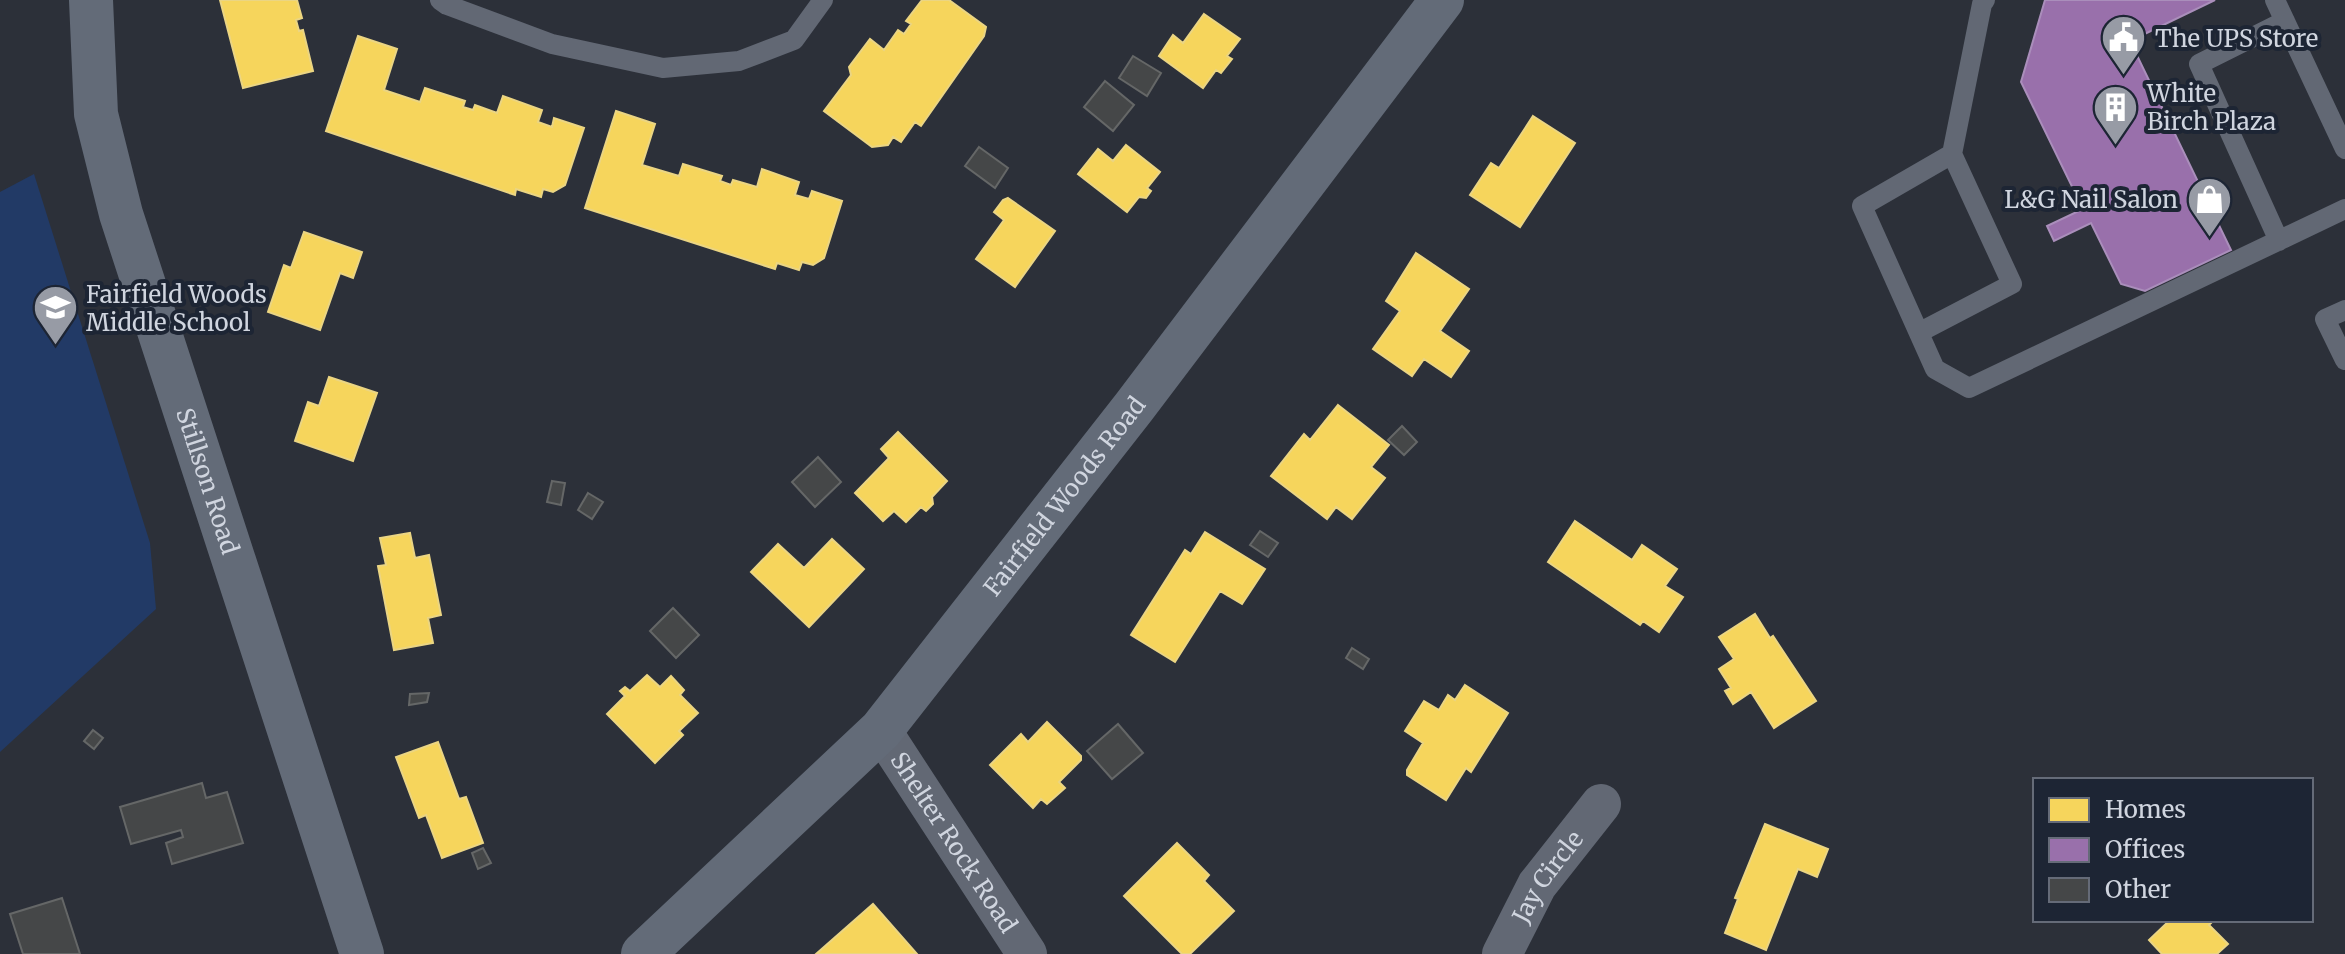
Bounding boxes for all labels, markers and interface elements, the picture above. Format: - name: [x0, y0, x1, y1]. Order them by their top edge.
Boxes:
- public building icon: The UPS Store: [2100, 14, 2148, 77]
- place label: The UPS Store: [2155, 23, 2318, 54]
- place label: White Birch Plaza: [2146, 78, 2276, 137]
- building icon: White Birch Plaza: [2092, 83, 2140, 146]
- shop icon: L&G Nail Salon: [2185, 175, 2233, 238]
- place label: L&G Nail Salon: [2004, 184, 2178, 215]
- place label: Fairfield Woods Middle School: [86, 279, 267, 338]
- school or university icon: Fairfield Woods Middle School: [31, 284, 79, 347]
- street label: Fairfield Woods Road: [977, 390, 1152, 602]
- street label: Stillson Road: [170, 404, 246, 558]
- street label: Shelter Rock Road: [884, 746, 1024, 939]
- legend: [2033, 778, 2313, 922]
- text: Homes: [2105, 794, 2186, 825]
- street label: Jay Circle: [1505, 824, 1590, 929]
- text: Offices: [2105, 834, 2185, 865]
- text: Other: [2105, 874, 2171, 905]

